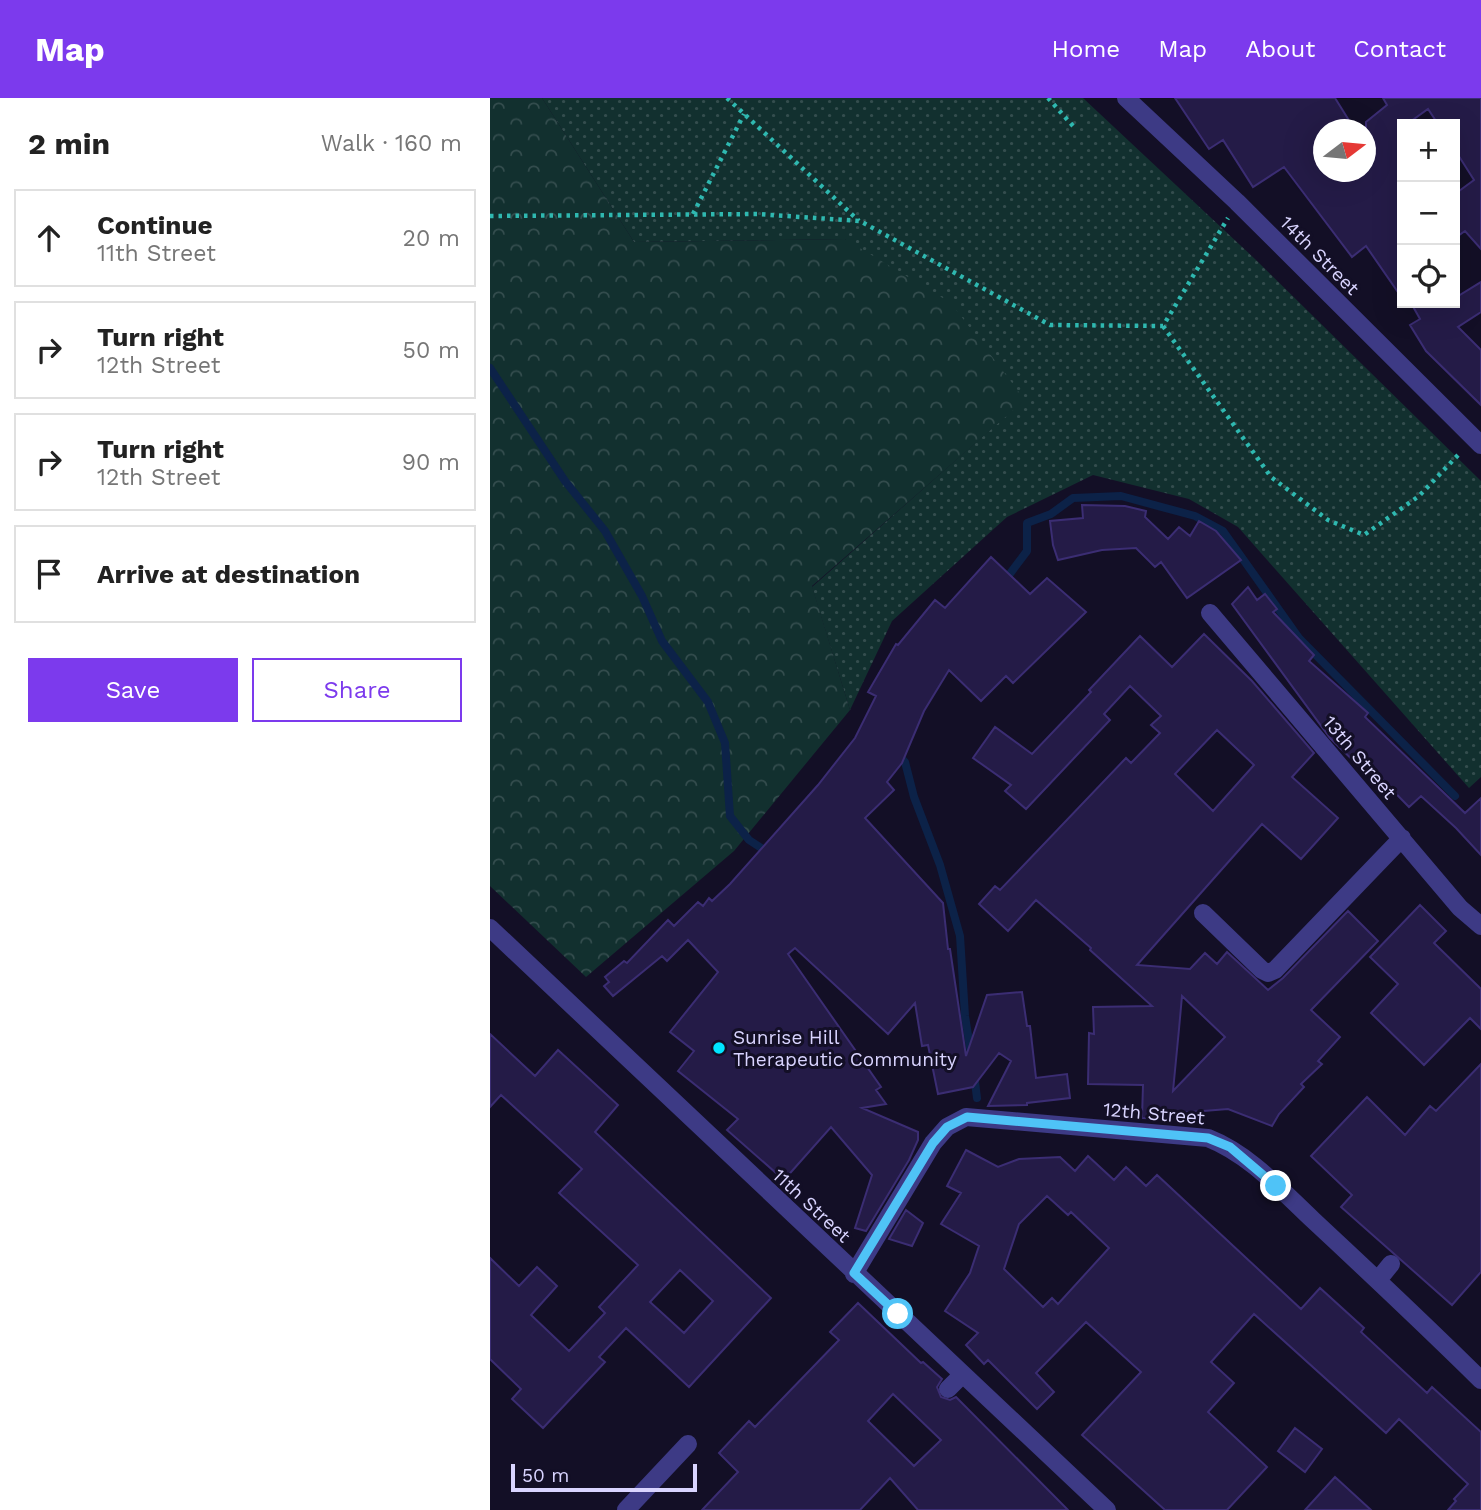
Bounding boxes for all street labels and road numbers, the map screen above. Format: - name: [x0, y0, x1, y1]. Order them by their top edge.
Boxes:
- street label: 14th Street: [1275, 211, 1364, 300]
- street label: 13th Street: [1318, 711, 1401, 804]
- street label: 12th Street: [1102, 1098, 1206, 1129]
- street label: 11th Street: [768, 1163, 855, 1247]

